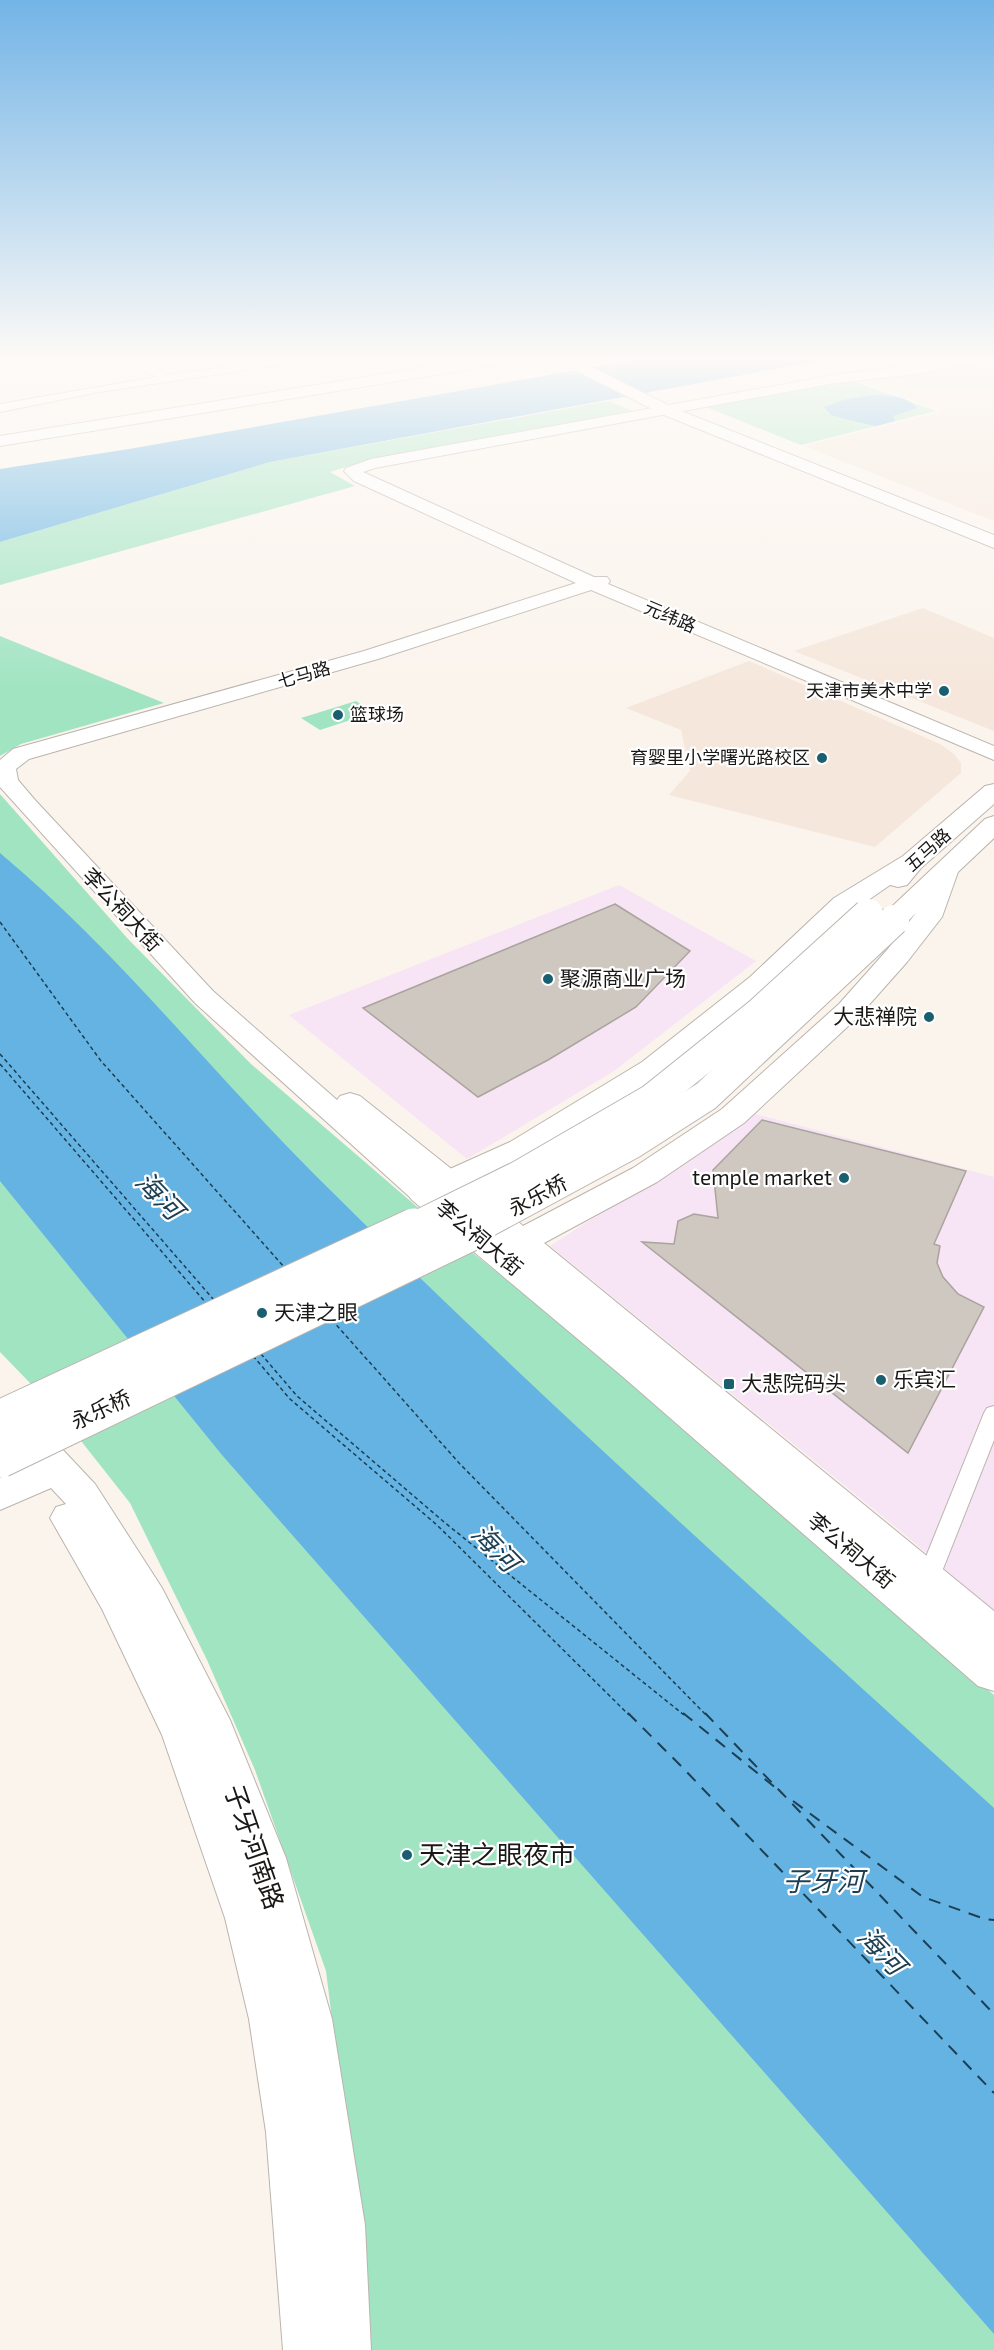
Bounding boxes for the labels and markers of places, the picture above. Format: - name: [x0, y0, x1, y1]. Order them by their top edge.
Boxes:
- place label: 天津市美术中学: [806, 679, 932, 701]
- marker: 天津市美术中学: [937, 684, 951, 698]
- place label: 篮球场: [350, 703, 404, 725]
- marker: 篮球场: [331, 708, 345, 722]
- place label: 育婴里小学曙光路校区: [630, 746, 810, 768]
- marker: 育婴里小学曙光路校区: [815, 751, 829, 765]
- place label: 聚源商业广场: [560, 965, 686, 990]
- marker: 聚源商业广场: [541, 972, 555, 986]
- place label: 大悲禅院: [833, 1003, 917, 1028]
- marker: 大悲禅院: [922, 1010, 936, 1024]
- place label: temple market: [692, 1164, 832, 1189]
- marker: temple market: [837, 1171, 851, 1185]
- place label: 天津之眼: [274, 1299, 358, 1324]
- marker: 天津之眼: [255, 1306, 269, 1320]
- place label: 乐宾汇: [893, 1366, 956, 1391]
- place label: 大悲院码头: [741, 1370, 846, 1395]
- marker: 乐宾汇: [874, 1373, 888, 1387]
- marker: 大悲院码头: [722, 1377, 736, 1391]
- place label: 天津之眼夜市: [419, 1838, 575, 1869]
- marker: 天津之眼夜市: [400, 1848, 414, 1862]

